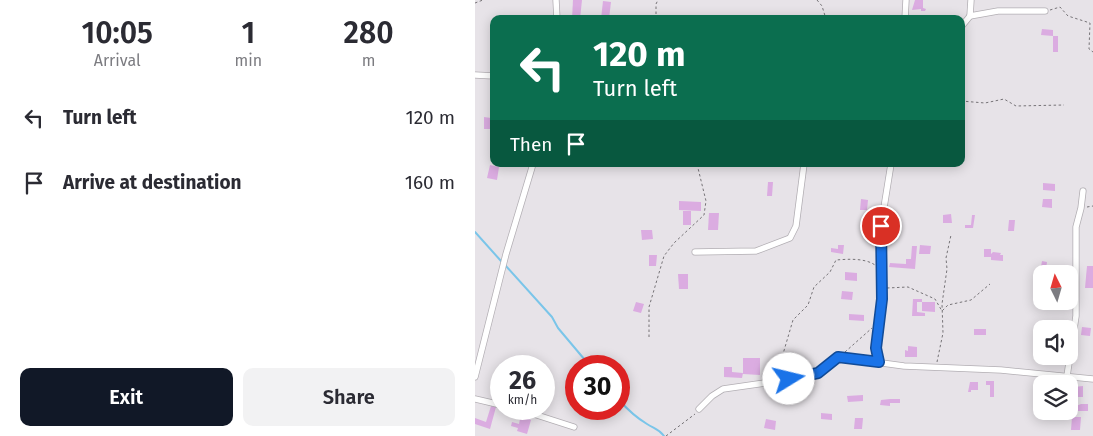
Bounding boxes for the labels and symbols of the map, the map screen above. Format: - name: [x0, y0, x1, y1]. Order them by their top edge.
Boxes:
- pin: [860, 205, 902, 247]
- north arrow: [1033, 265, 1077, 310]
- position arrow: [762, 352, 814, 404]
- speed limit sign: 30: [565, 355, 630, 420]

